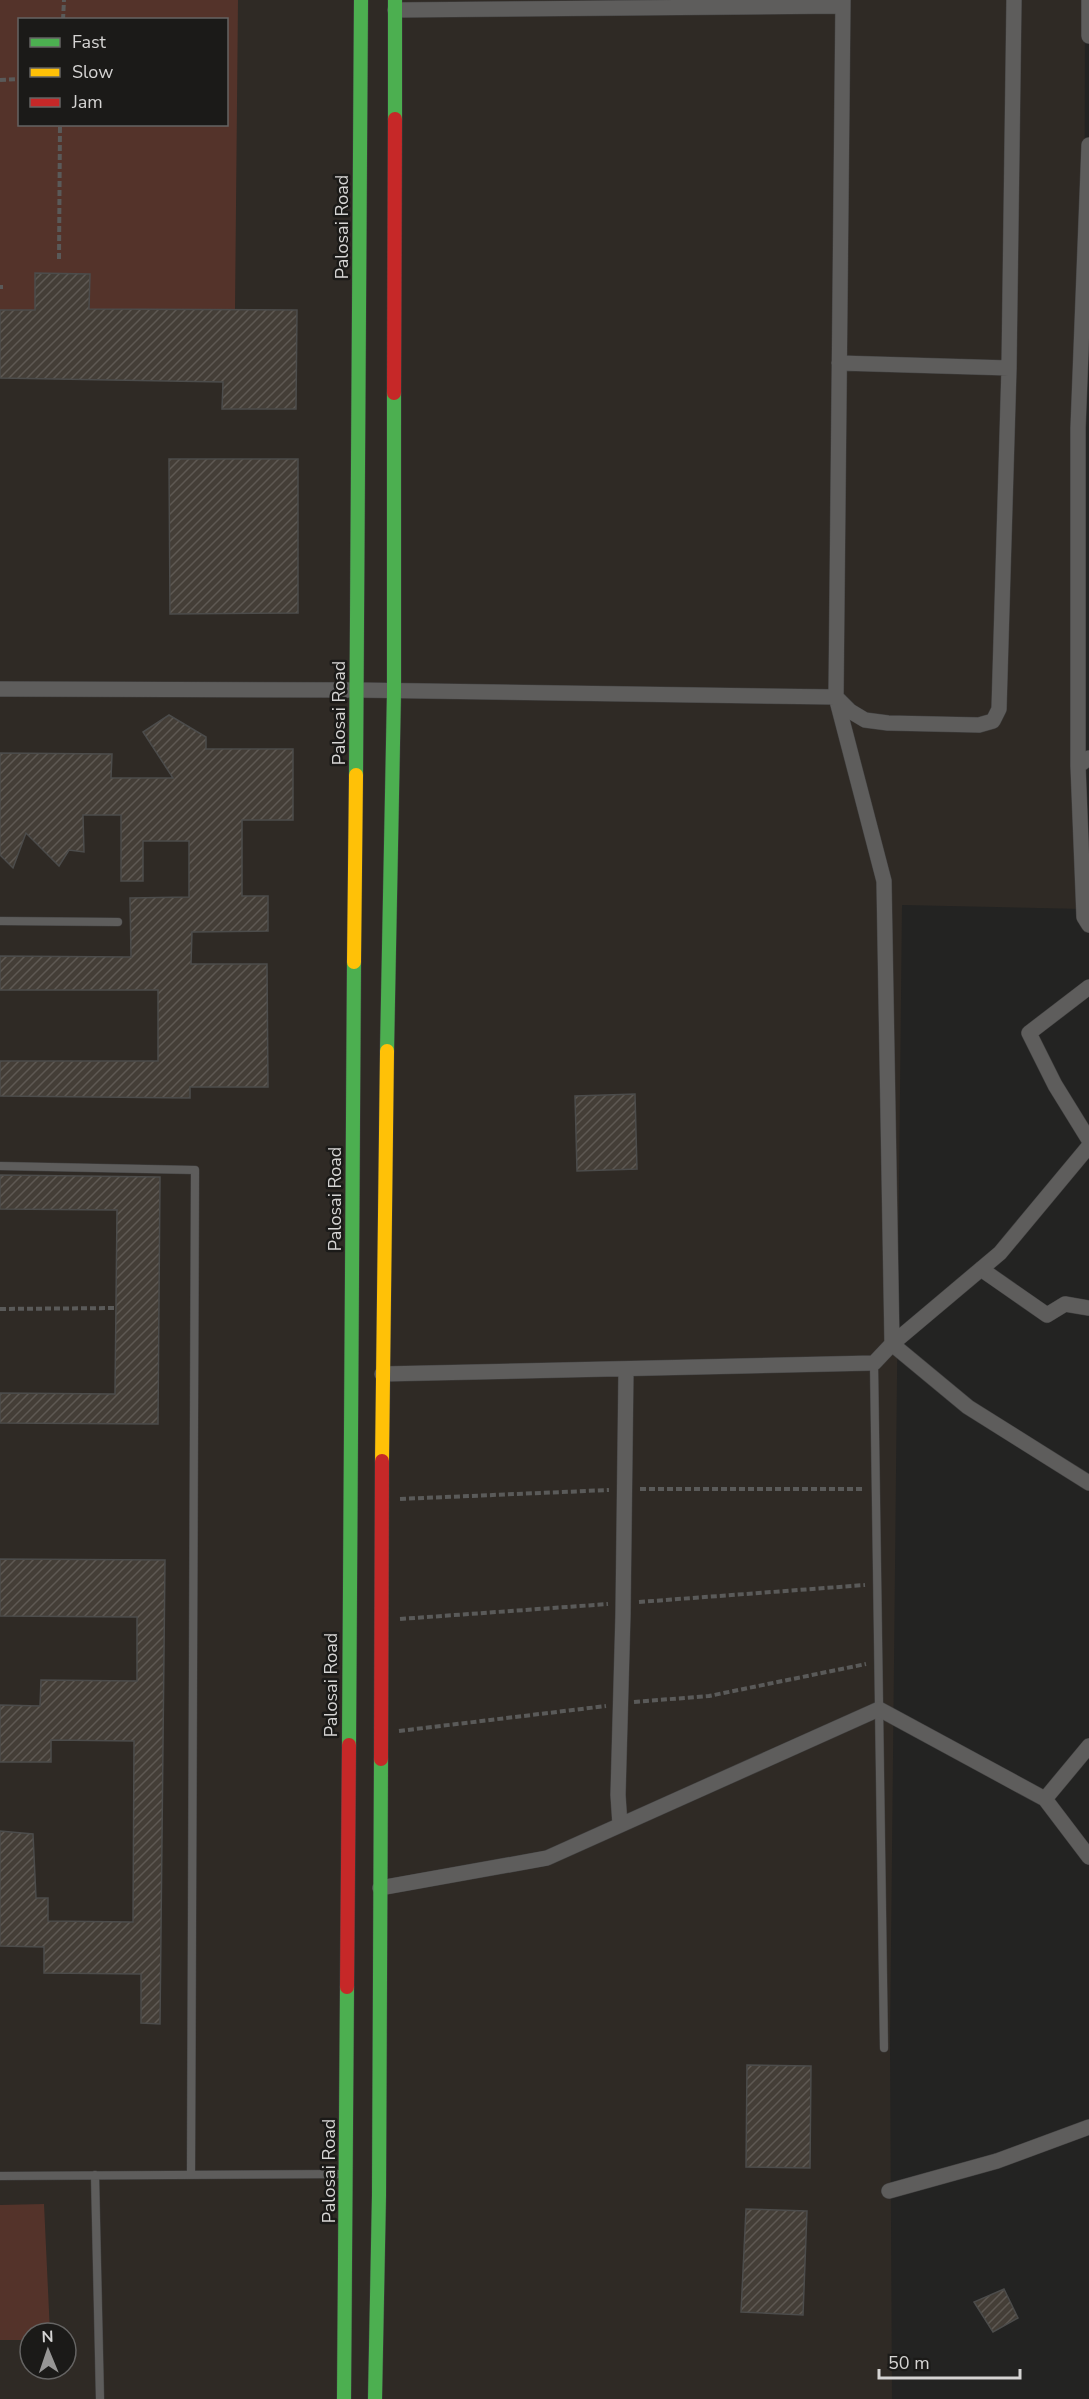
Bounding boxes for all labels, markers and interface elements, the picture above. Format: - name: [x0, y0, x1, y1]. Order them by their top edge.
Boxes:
- legend: [18, 18, 228, 126]
- text: Fast: [72, 30, 107, 54]
- text: Slow: [72, 60, 113, 84]
- text: Jam: [71, 90, 103, 114]
- street label: Palosai Road: [330, 175, 354, 279]
- street label: Palosai Road: [327, 661, 351, 765]
- street label: Palosai Road: [323, 1147, 347, 1251]
- street label: Palosai Road: [319, 1633, 343, 1737]
- street label: Palosai Road: [317, 2119, 341, 2223]
- north arrow: [18, 2321, 78, 2381]
- text: N: [41, 2326, 54, 2348]
- scale bar: [879, 2342, 1020, 2380]
- text: 50 m: [888, 2351, 930, 2375]

